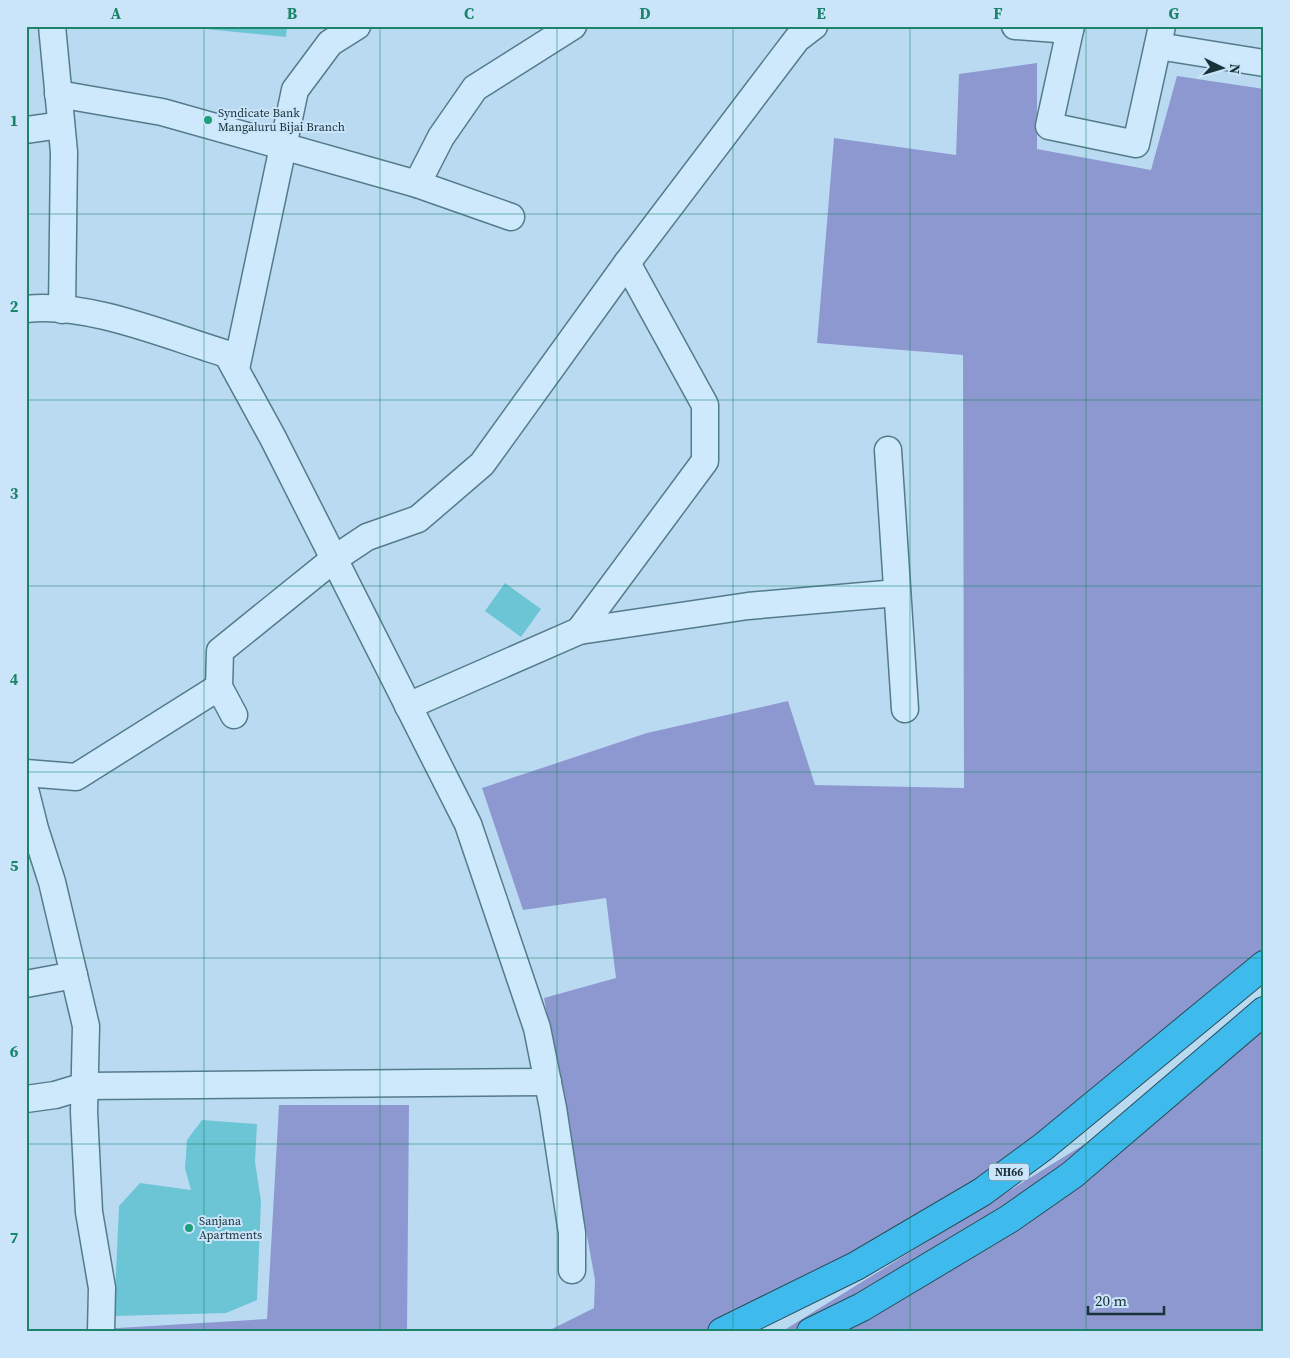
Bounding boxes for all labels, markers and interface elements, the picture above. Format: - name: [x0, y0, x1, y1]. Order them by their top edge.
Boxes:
- text: A: [111, 2, 122, 24]
- text: B: [287, 2, 298, 24]
- text: C: [464, 2, 474, 24]
- text: D: [639, 2, 651, 24]
- text: E: [816, 2, 826, 24]
- text: F: [993, 2, 1003, 24]
- text: G: [1169, 2, 1180, 24]
- north arrow: [1198, 42, 1248, 92]
- text: N: [1225, 63, 1245, 75]
- place label: Syndicate Bank Mangaluru Bijai Branch: [218, 105, 345, 135]
- text: 1: [10, 109, 18, 131]
- marker: Syndicate Bank Mangaluru Bijai Branch: [202, 114, 214, 126]
- text: 2: [10, 295, 19, 317]
- text: 3: [10, 482, 19, 504]
- text: 4: [10, 668, 19, 690]
- text: 5: [10, 854, 19, 876]
- text: 6: [10, 1040, 19, 1062]
- road number: NH66: [989, 1164, 1029, 1180]
- place label: Sanjana Apartments: [199, 1213, 262, 1243]
- marker: Sanjana Apartments: [183, 1222, 195, 1234]
- text: 7: [10, 1226, 19, 1248]
- scale bar: [1088, 1283, 1164, 1315]
- text: 20 m: [1095, 1290, 1127, 1311]

